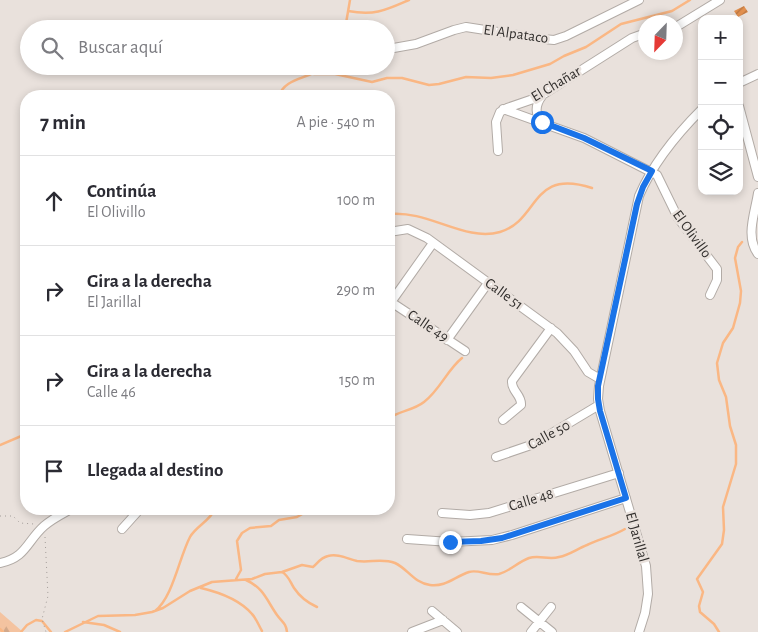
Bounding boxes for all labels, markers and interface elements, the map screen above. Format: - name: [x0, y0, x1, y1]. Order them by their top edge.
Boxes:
- north arrow: [638, 15, 683, 60]
- map controls: [698, 15, 743, 195]
- button: +: [698, 15, 743, 60]
- search box: [20, 20, 395, 75]
- street label: El Alpataco: [483, 22, 549, 46]
- icon: search: [38, 34, 66, 62]
- text: Buscar aquí: [78, 38, 163, 57]
- button: −: [698, 60, 743, 105]
- street label: El Chañar: [529, 63, 584, 105]
- button: locate: [698, 105, 743, 150]
- route start: [531, 111, 554, 134]
- text: 7 min: [40, 112, 86, 133]
- text: A pie · 540 m: [297, 114, 375, 130]
- button: layers: [698, 150, 743, 195]
- text: Continúa: [87, 182, 156, 201]
- icon: ahead: [40, 187, 68, 215]
- text: 100 m: [337, 192, 375, 208]
- text: El Olivillo: [87, 204, 146, 220]
- street label: El Olivillo: [670, 207, 714, 261]
- text: Gira a la derecha: [87, 272, 212, 291]
- street label: Calle 51: [482, 275, 526, 313]
- icon: right: [40, 277, 68, 305]
- text: 290 m: [336, 282, 375, 298]
- text: El Jarillal: [87, 294, 141, 310]
- street label: Calle 49: [405, 307, 451, 345]
- text: Gira a la derecha: [87, 362, 212, 381]
- icon: right: [40, 367, 68, 395]
- text: 150 m: [339, 372, 375, 388]
- text: Calle 46: [87, 384, 136, 400]
- street label: Calle 50: [525, 417, 573, 453]
- icon: arrive: [40, 457, 68, 485]
- text: Llegada al destino: [87, 461, 224, 480]
- street label: Calle 48: [507, 486, 555, 514]
- street label: El Jarillal: [623, 510, 651, 564]
- route end: [439, 531, 462, 554]

